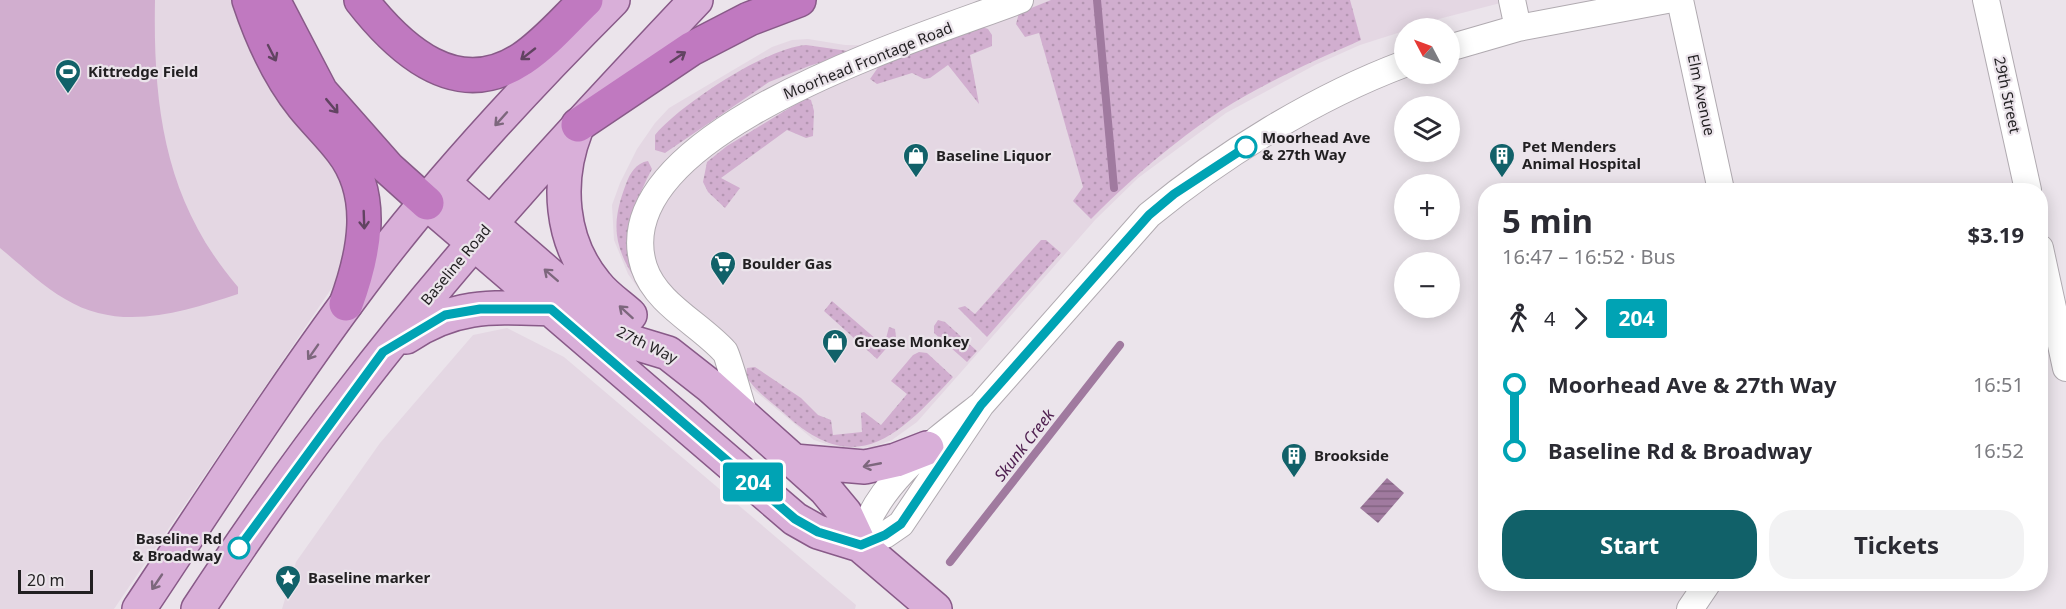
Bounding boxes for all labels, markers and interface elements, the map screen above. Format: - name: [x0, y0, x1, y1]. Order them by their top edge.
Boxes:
- street label: Moorhead Frontage Road: [780, 17, 955, 103]
- north arrow: [1394, 18, 1460, 84]
- map controls: [1394, 18, 1460, 318]
- one-way arrow: [267, 44, 278, 62]
- one-way arrow: [520, 48, 536, 60]
- one-way arrow: [670, 51, 687, 64]
- street label: Elm Avenue: [1684, 52, 1720, 137]
- street label: 29th Street: [1990, 55, 2026, 135]
- sports icon: Kittredge Field: [53, 57, 83, 95]
- place label: Kittredge Field: [88, 61, 198, 81]
- button: layers: [1394, 96, 1460, 162]
- one-way arrow: [325, 98, 339, 113]
- one-way arrow: [494, 111, 508, 126]
- place label: Moorhead Ave & 27th Way: [1262, 127, 1371, 164]
- marker: Moorhead Ave & 27th Way: [1235, 136, 1257, 158]
- place label: Pet Menders Animal Hospital: [1522, 136, 1641, 173]
- shop icon: Baseline Liquor: [901, 141, 931, 179]
- building icon: Pet Menders Animal Hospital: [1487, 141, 1517, 179]
- place label: Baseline Liquor: [936, 145, 1051, 165]
- button: +: [1394, 174, 1460, 240]
- text: 5 min: [1502, 198, 1593, 243]
- one-way arrow: [358, 210, 369, 230]
- text: $3.19: [1967, 219, 2024, 249]
- street label: Baseline Road: [416, 220, 495, 309]
- text: 16:47 – 16:52 · Bus: [1502, 243, 1675, 270]
- supermarket icon: Boulder Gas: [708, 249, 738, 287]
- button: −: [1394, 252, 1460, 318]
- place label: Boulder Gas: [742, 253, 832, 273]
- one-way arrow: [543, 269, 559, 282]
- icon: walk: [1502, 302, 1535, 335]
- icon: forward: [1564, 302, 1597, 335]
- text: 204: [1618, 304, 1655, 332]
- one-way arrow: [619, 305, 634, 319]
- text: 4: [1544, 305, 1555, 332]
- street label: 27th Way: [614, 321, 682, 368]
- shop icon: Grease Monkey: [820, 327, 850, 365]
- place label: Grease Monkey: [854, 331, 970, 351]
- one-way arrow: [307, 343, 319, 359]
- text: Moorhead Ave & 27th Way: [1548, 369, 1837, 399]
- text: 16:51: [1973, 371, 2024, 398]
- water label: Skunk Creek: [989, 404, 1060, 486]
- text: Baseline Rd & Broadway: [1548, 435, 1812, 465]
- text: 16:52: [1973, 437, 2024, 464]
- building icon: Brookside: [1279, 441, 1309, 479]
- place label: Brookside: [1314, 445, 1389, 465]
- one-way arrow: [862, 460, 882, 471]
- line badge: 204: [718, 462, 788, 502]
- text: 204: [735, 468, 771, 496]
- button: Start: [1502, 510, 1757, 579]
- button: Tickets: [1769, 510, 2024, 579]
- place label: Baseline Rd & Broadway: [132, 528, 222, 565]
- marker: Baseline Rd & Broadway: [228, 537, 250, 559]
- place icon: Baseline marker: [273, 563, 303, 601]
- scale bar: [18, 567, 93, 594]
- place label: Baseline marker: [308, 567, 431, 587]
- text: 20 m: [27, 569, 64, 591]
- one-way arrow: [151, 573, 163, 590]

